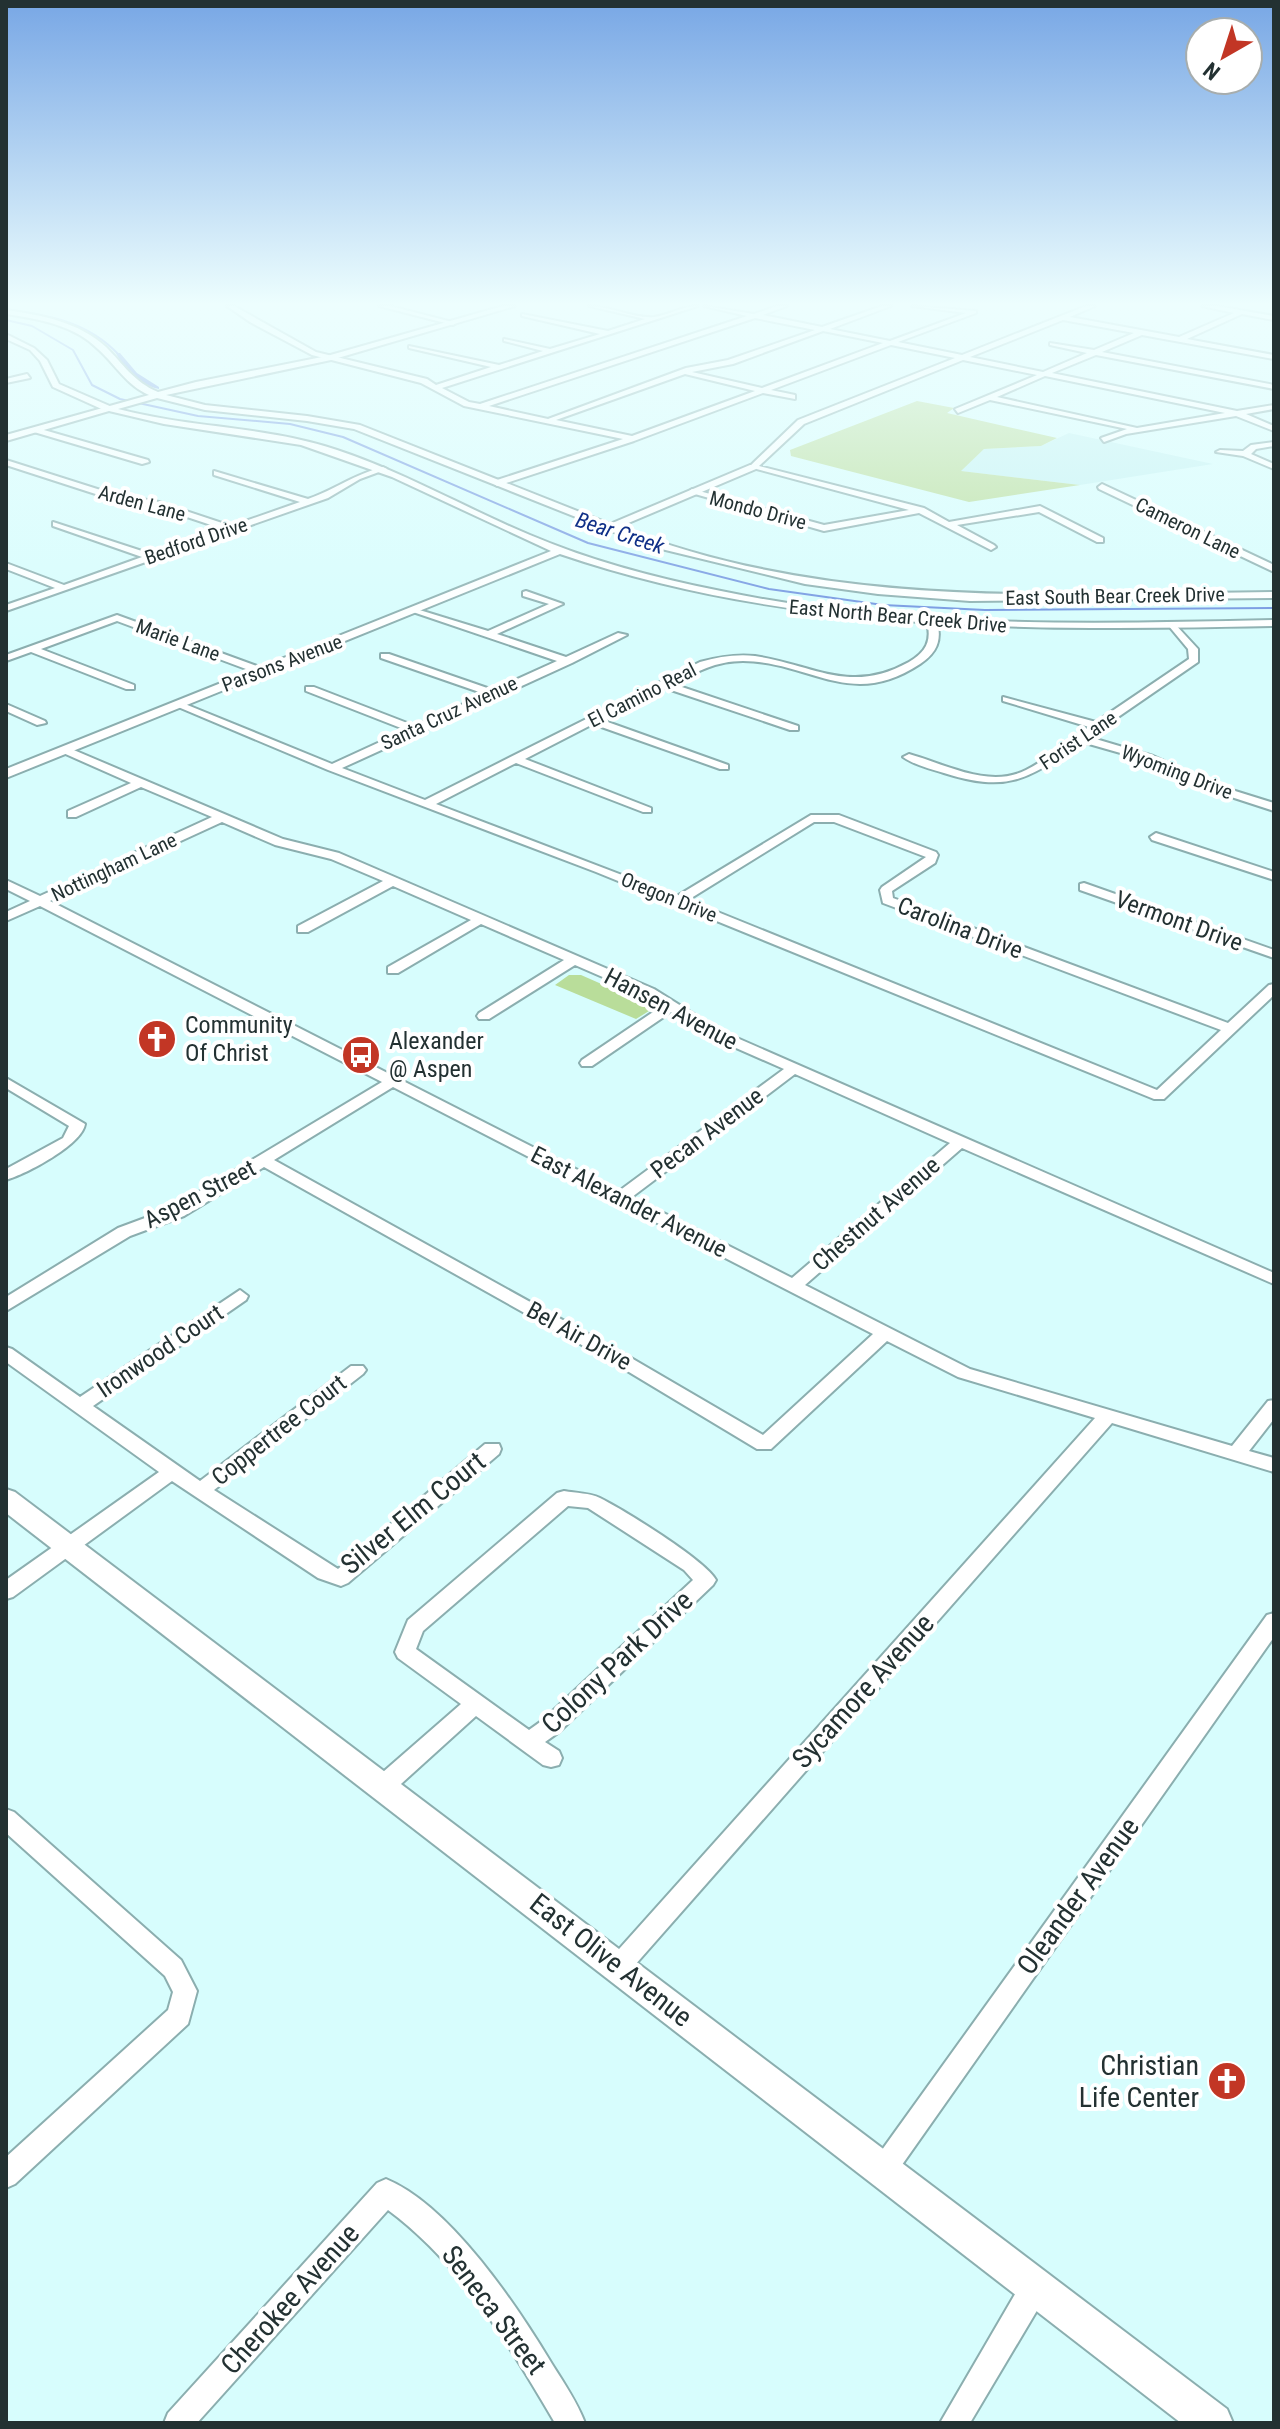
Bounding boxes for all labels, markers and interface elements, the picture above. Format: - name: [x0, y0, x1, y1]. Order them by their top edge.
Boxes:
- north arrow: [1184, 16, 1264, 96]
- text: N: [1199, 57, 1225, 85]
- street label: Arden Lane: [96, 480, 188, 526]
- street label: Mondo Drive: [707, 486, 809, 534]
- street label: Cameron Lane: [1132, 492, 1244, 564]
- water label: Bear Creek: [573, 507, 668, 559]
- street label: Bedford Drive: [142, 512, 250, 570]
- street label: East South Bear Creek Drive: [1005, 582, 1225, 610]
- street label: East North Bear Creek Drive: [788, 595, 1008, 637]
- street label: Marie Lane: [133, 614, 223, 666]
- street label: Parsons Avenue: [219, 629, 345, 697]
- street label: El Camino Real: [584, 657, 700, 733]
- street label: Santa Cruz Avenue: [377, 671, 521, 755]
- street label: Forist Lane: [1035, 705, 1121, 775]
- street label: Wyoming Drive: [1118, 740, 1236, 804]
- street label: Nottingham Lane: [48, 828, 180, 906]
- street label: Oregon Drive: [618, 867, 720, 927]
- street label: Vermont Drive: [1111, 885, 1247, 957]
- street label: Carolina Drive: [893, 891, 1027, 965]
- street label: Hansen Avenue: [600, 962, 742, 1056]
- place label: Community Of Christ: [185, 1011, 293, 1067]
- church icon: Community Of Christ: [136, 1018, 178, 1060]
- place label: Alexander @ Aspen: [389, 1027, 484, 1083]
- bus stop icon: Alexander @ Aspen: [340, 1034, 382, 1076]
- street label: Pecan Avenue: [645, 1082, 769, 1184]
- street label: East Alexander Avenue: [526, 1140, 732, 1264]
- street label: Chestnut Avenue: [807, 1151, 945, 1277]
- street label: Aspen Street: [140, 1154, 260, 1234]
- street label: Bel Air Drive: [522, 1296, 636, 1376]
- street label: Ironwood Court: [92, 1299, 228, 1403]
- street label: Coppertree Court: [206, 1369, 352, 1491]
- street label: Silver Elm Court: [334, 1445, 492, 1581]
- street label: Colony Park Drive: [535, 1584, 699, 1740]
- street label: Sycamore Avenue: [785, 1607, 941, 1775]
- street label: Oleander Avenue: [1010, 1811, 1146, 1981]
- street label: East Olive Avenue: [523, 1887, 699, 2033]
- place label: Christian Life Center: [1079, 2049, 1199, 2114]
- church icon: Christian Life Center: [1206, 2060, 1248, 2102]
- street label: Cherokee Avenue: [214, 2217, 366, 2381]
- street label: Seneca Street: [435, 2239, 553, 2381]

